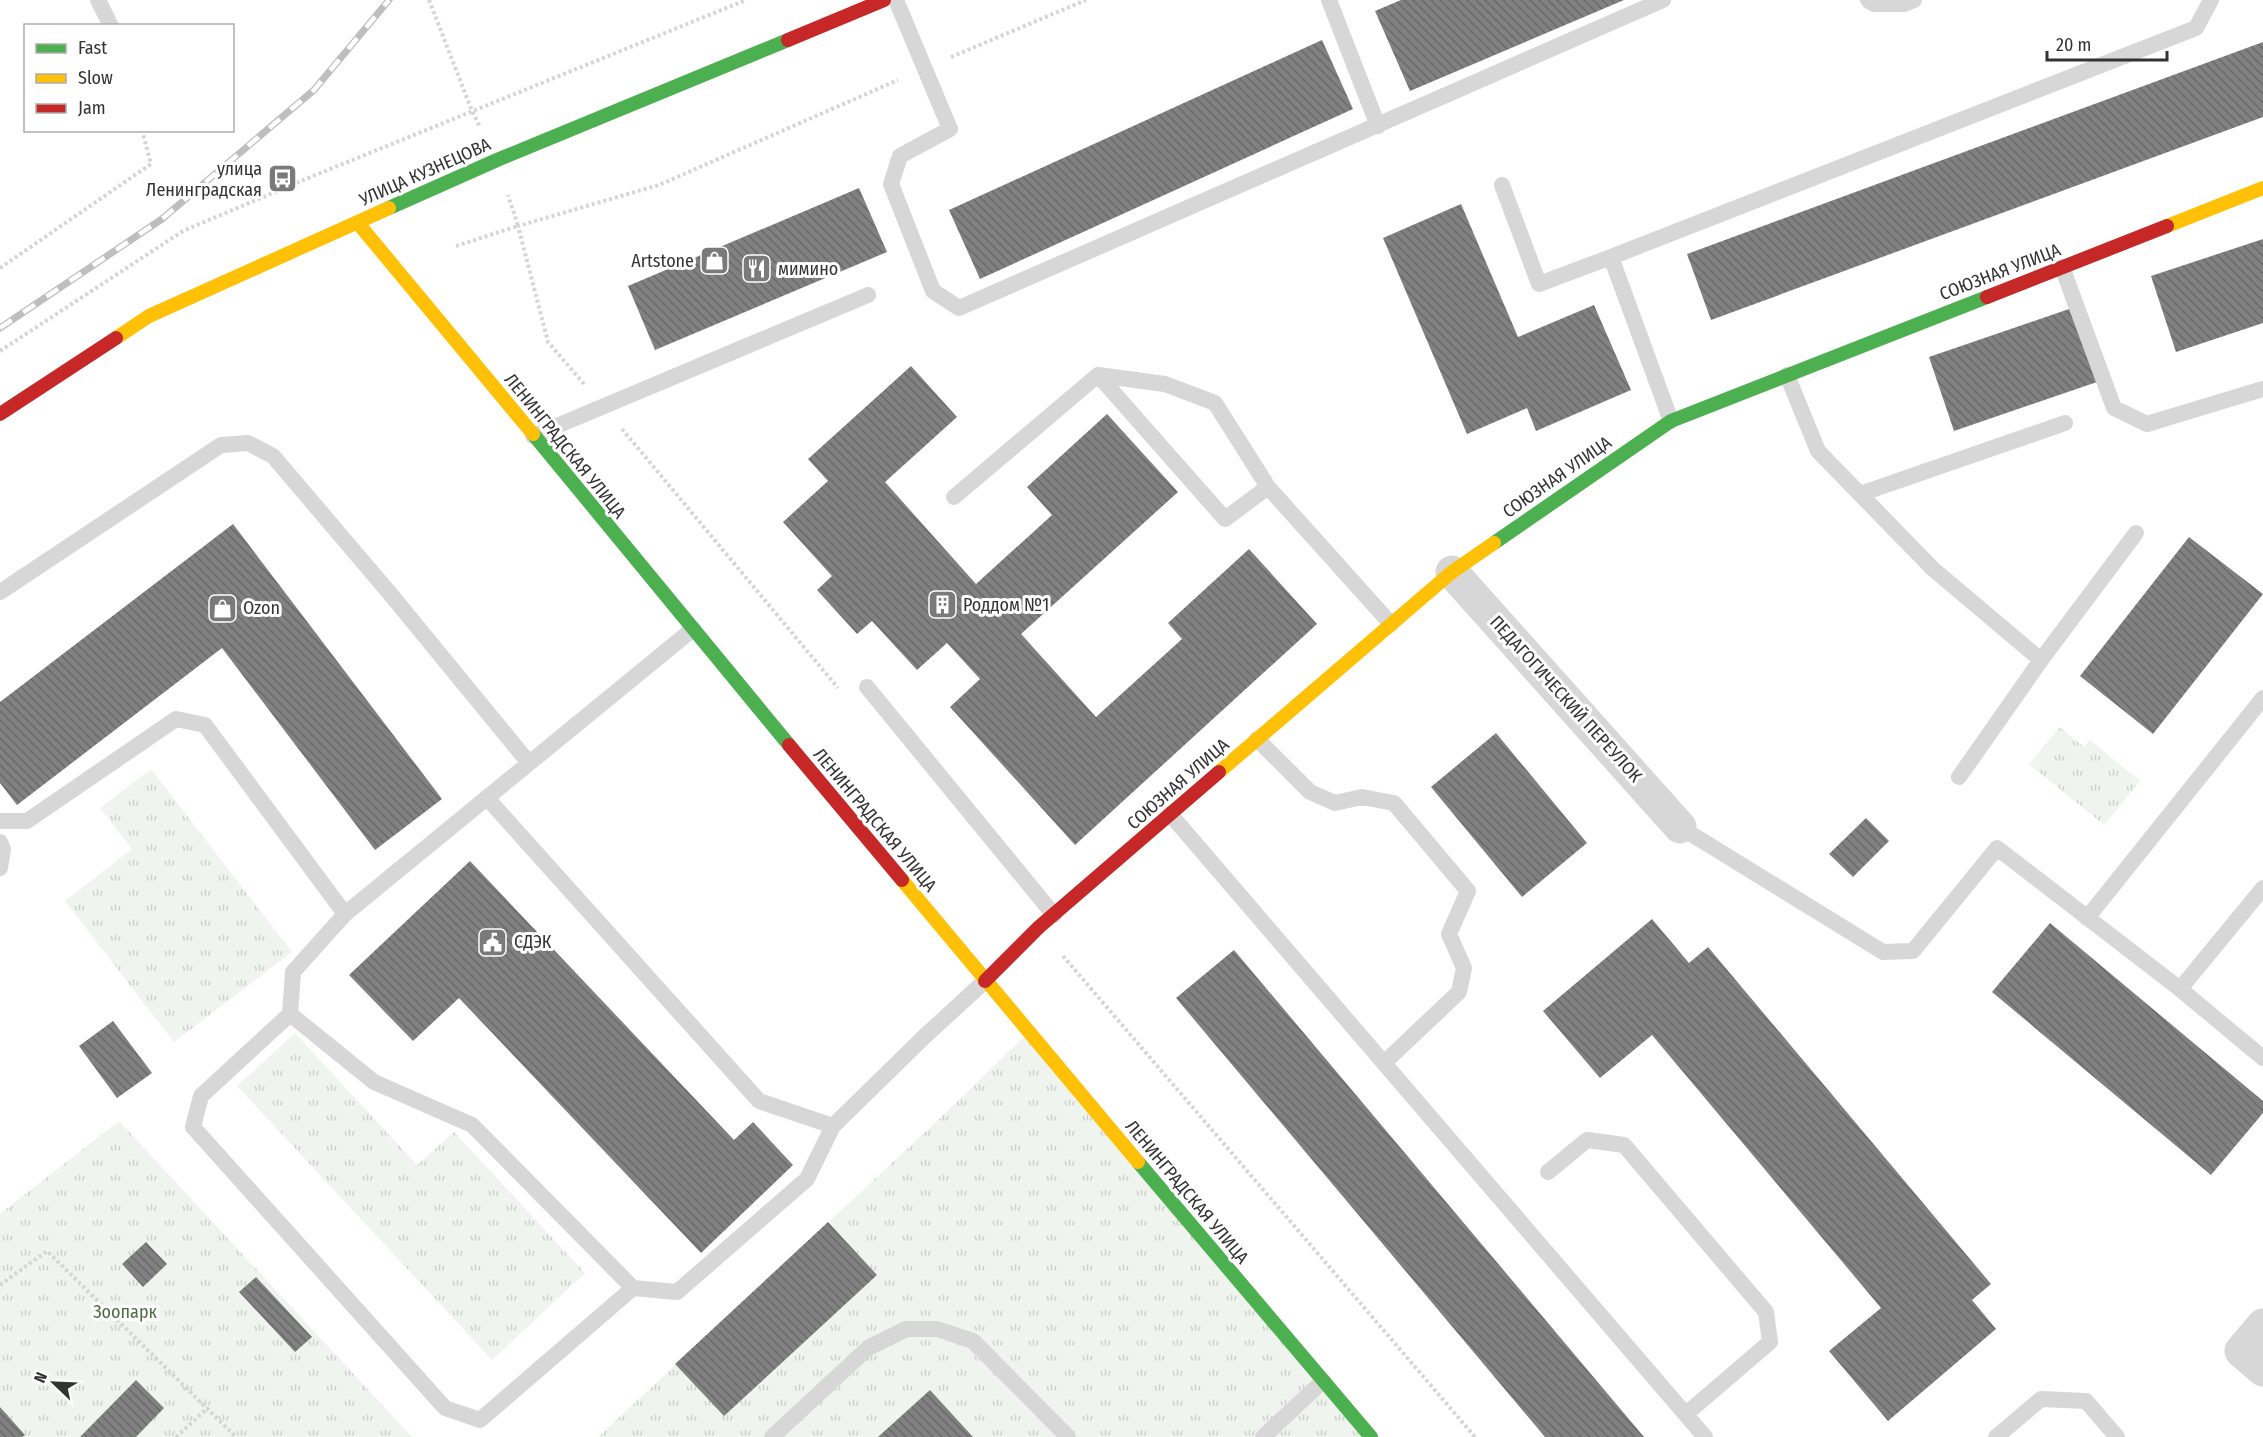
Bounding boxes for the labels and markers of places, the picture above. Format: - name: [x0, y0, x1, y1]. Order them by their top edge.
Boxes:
- place label: улица Ленинградская: [146, 158, 262, 201]
- bus stop icon: улица Ленинградская: [267, 163, 299, 195]
- shop icon: Artstone: [699, 245, 731, 277]
- place label: Artstone: [631, 250, 694, 272]
- restaurant icon: мимино: [741, 253, 773, 285]
- place label: мимино: [778, 258, 838, 280]
- building icon: Роддом №1: [926, 589, 958, 621]
- shop icon: Ozon: [206, 592, 238, 624]
- place label: Роддом №1: [963, 594, 1049, 616]
- place label: Ozon: [243, 597, 280, 619]
- public building icon: СДЭК: [477, 926, 509, 958]
- place label: СДЭК: [514, 931, 552, 953]

